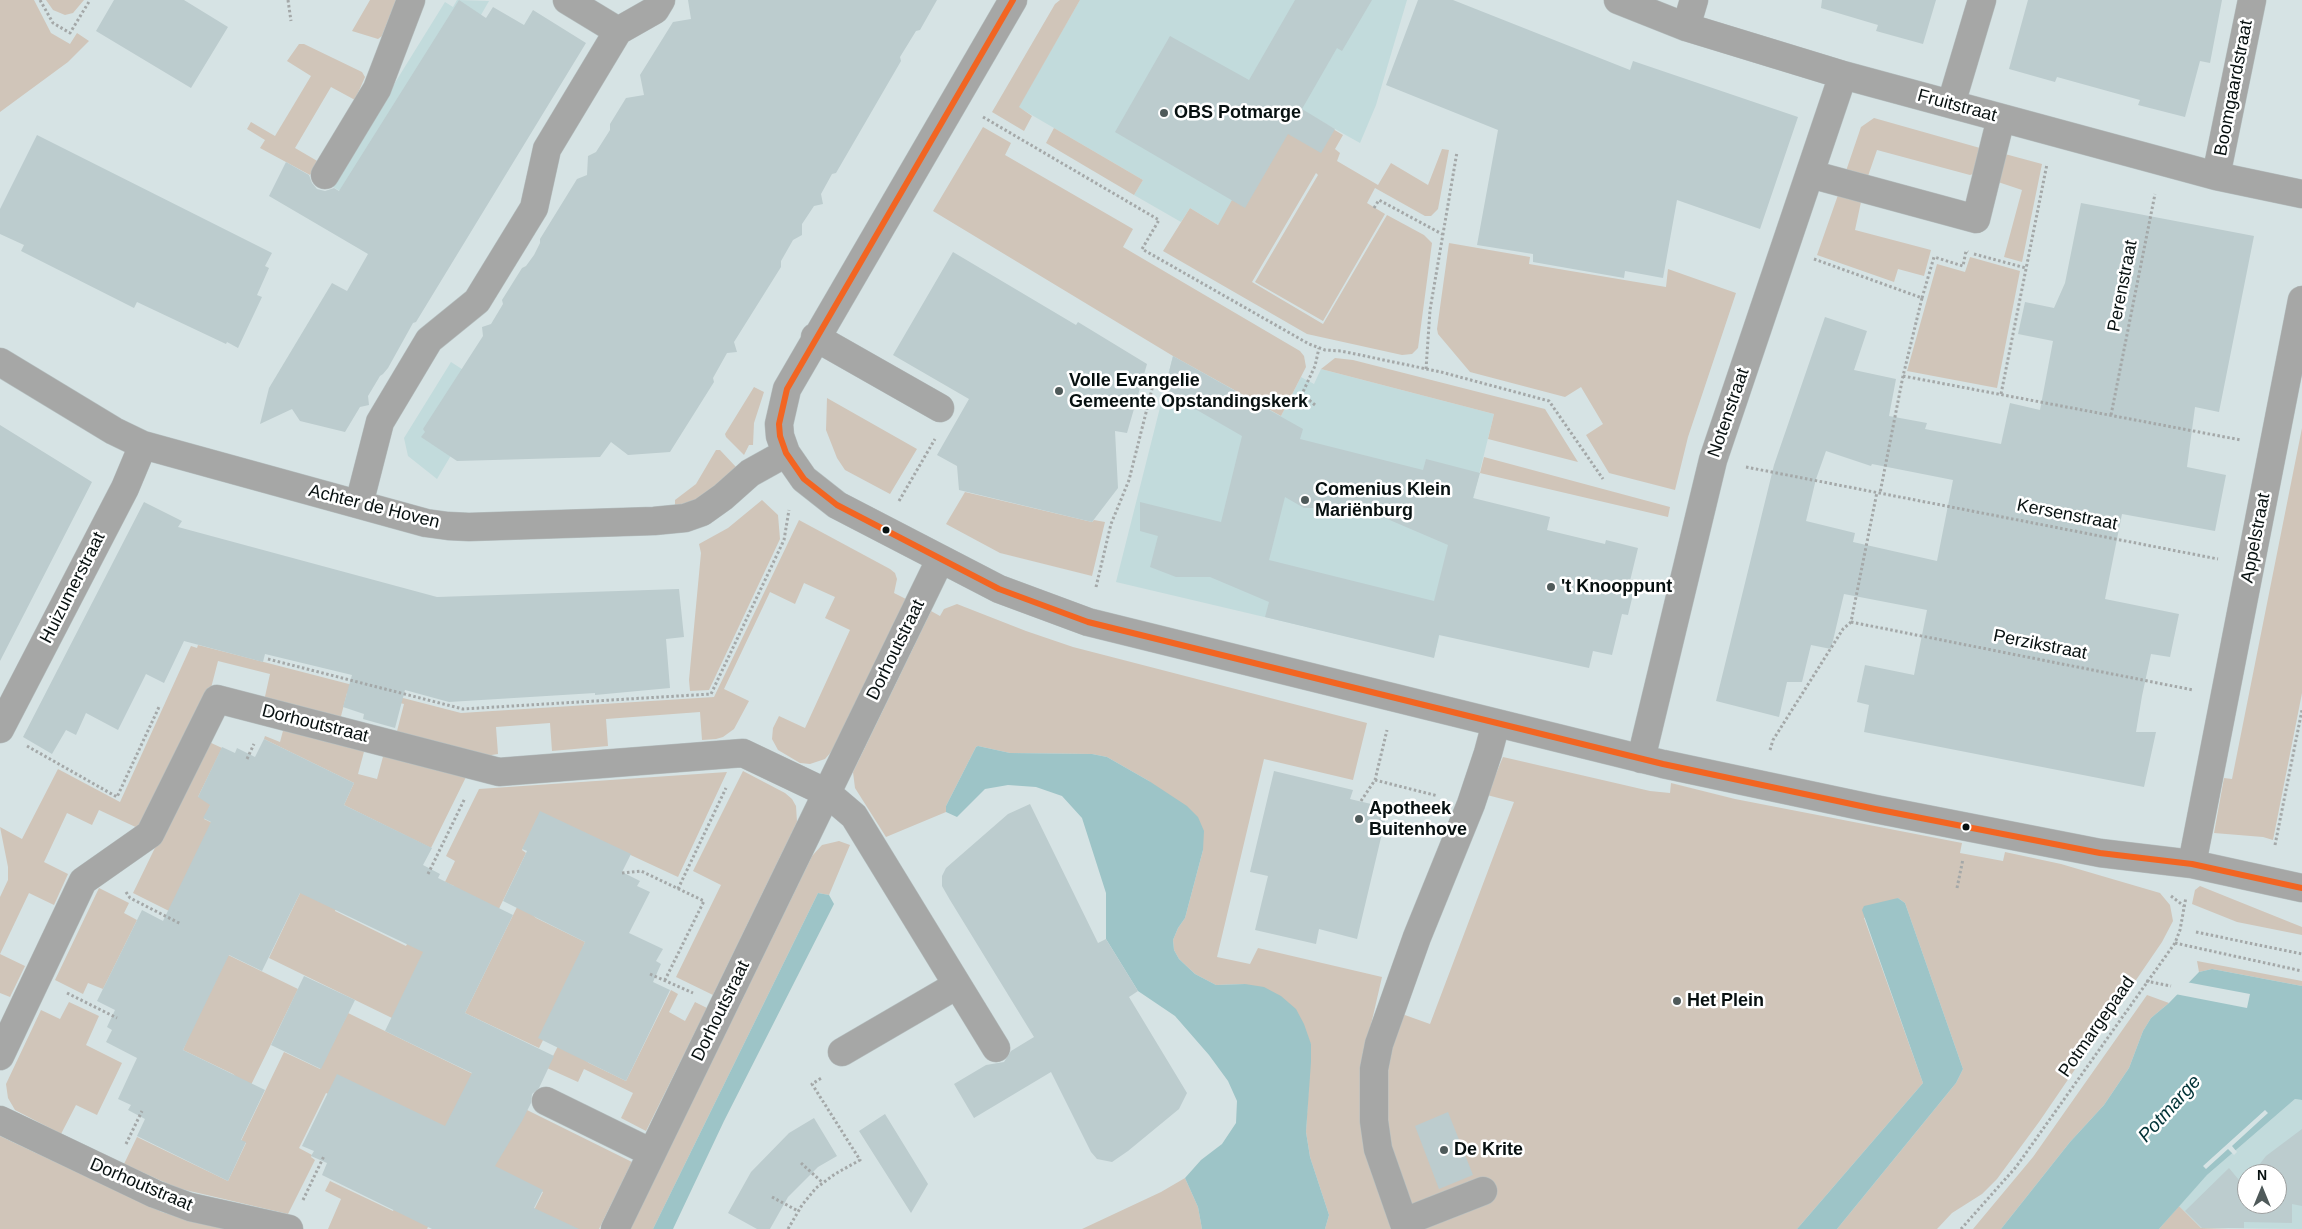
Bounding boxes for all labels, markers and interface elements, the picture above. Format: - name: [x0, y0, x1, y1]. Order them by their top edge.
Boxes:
- street label: Boomgaardstraat: [2210, 18, 2258, 158]
- street label: Fruitstraat: [1915, 85, 1999, 127]
- place label: OBS Potmarge: [1174, 102, 1301, 124]
- marker: OBS Potmarge: [1158, 107, 1170, 119]
- street label: Perenstraat: [2104, 238, 2142, 334]
- street label: Notenstraat: [1704, 365, 1754, 461]
- place label: Volle Evangelie Gemeente Opstandingskerk: [1069, 370, 1308, 412]
- marker: Volle Evangelie Gemeente Opstandingskerk: [1053, 385, 1065, 397]
- place label: Comenius Klein Mariënburg: [1315, 479, 1451, 522]
- street label: Achter de Hoven: [306, 480, 442, 534]
- street label: Appelstraat: [2237, 491, 2275, 585]
- marker: Comenius Klein Mariënburg: [1299, 494, 1311, 506]
- street label: Kersenstraat: [2015, 495, 2119, 535]
- unlabelled marker: [881, 525, 891, 535]
- street label: Huizumerstraat: [36, 529, 110, 647]
- place label: 't Knooppunt: [1561, 576, 1672, 598]
- marker: 't Knooppunt: [1545, 581, 1557, 593]
- street label: Dorhoutstraat: [862, 596, 930, 704]
- street label: Perzikstraat: [1991, 625, 2089, 665]
- street label: Dorhoutstraat: [259, 700, 371, 748]
- place label: Apotheek Buitenhove: [1369, 798, 1467, 841]
- marker: Apotheek Buitenhove: [1353, 813, 1365, 825]
- unlabelled marker: [1961, 822, 1971, 832]
- street label: Dorhoutstraat: [687, 957, 755, 1065]
- street label: Potmargepaad: [2054, 972, 2140, 1082]
- place label: Het Plein: [1687, 990, 1764, 1012]
- marker: Het Plein: [1671, 995, 1683, 1007]
- water label: Potmarge: [2134, 1071, 2206, 1147]
- place label: De Krite: [1454, 1139, 1523, 1161]
- marker: De Krite: [1438, 1144, 1450, 1156]
- street label: Dorhoutstraat: [87, 1154, 195, 1216]
- north arrow: [2237, 1164, 2287, 1214]
- text: N: [2257, 1167, 2267, 1183]

